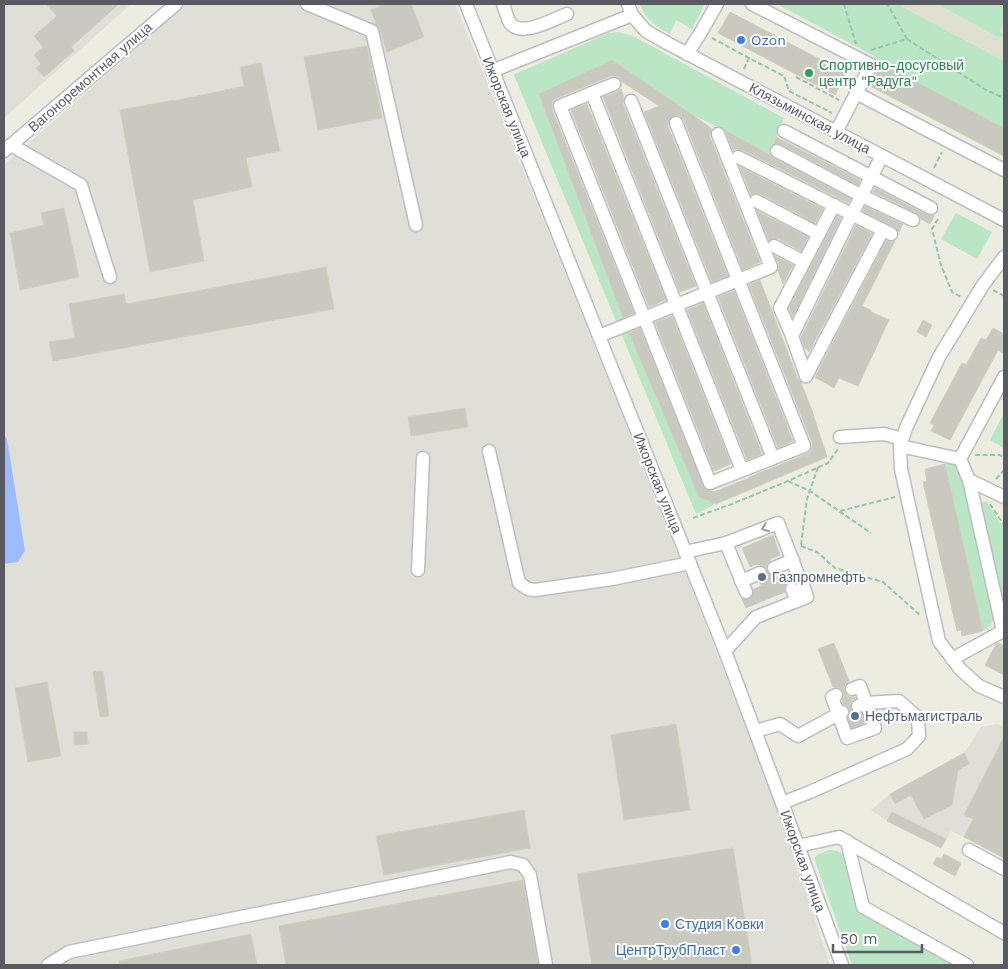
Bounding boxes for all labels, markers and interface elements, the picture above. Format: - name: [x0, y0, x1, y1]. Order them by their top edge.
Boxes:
- street label: Вагоноремонтная улица: [25, 19, 155, 135]
- place label: Ozon: [751, 32, 786, 48]
- marker: Ozon: [735, 34, 747, 46]
- street label: Ижорская улица: [480, 54, 535, 160]
- place label: Спортивно-досуговый центр "Радуга": [819, 57, 964, 89]
- marker: Спортивно-досуговый центр "Радуга": [803, 67, 815, 79]
- street label: Клязьминская улица: [747, 79, 873, 157]
- street label: Ижорская улица: [631, 430, 686, 536]
- one-way arrow: [762, 522, 770, 532]
- place label: Газпромнефть: [772, 569, 866, 585]
- marker: Газпромнефть: [756, 571, 768, 583]
- place label: Нефтьмагистраль: [865, 708, 983, 724]
- marker: Нефтьмагистраль: [849, 710, 861, 722]
- street label: Ижорская улица: [777, 808, 829, 914]
- place label: Студия Ковки: [675, 916, 764, 932]
- marker: Студия Ковки: [659, 918, 671, 930]
- scale bar: [833, 922, 922, 954]
- text: 50 m: [840, 930, 877, 948]
- place label: ЦентрТрубПласт: [616, 942, 727, 958]
- marker: ЦентрТрубПласт: [730, 944, 742, 956]

